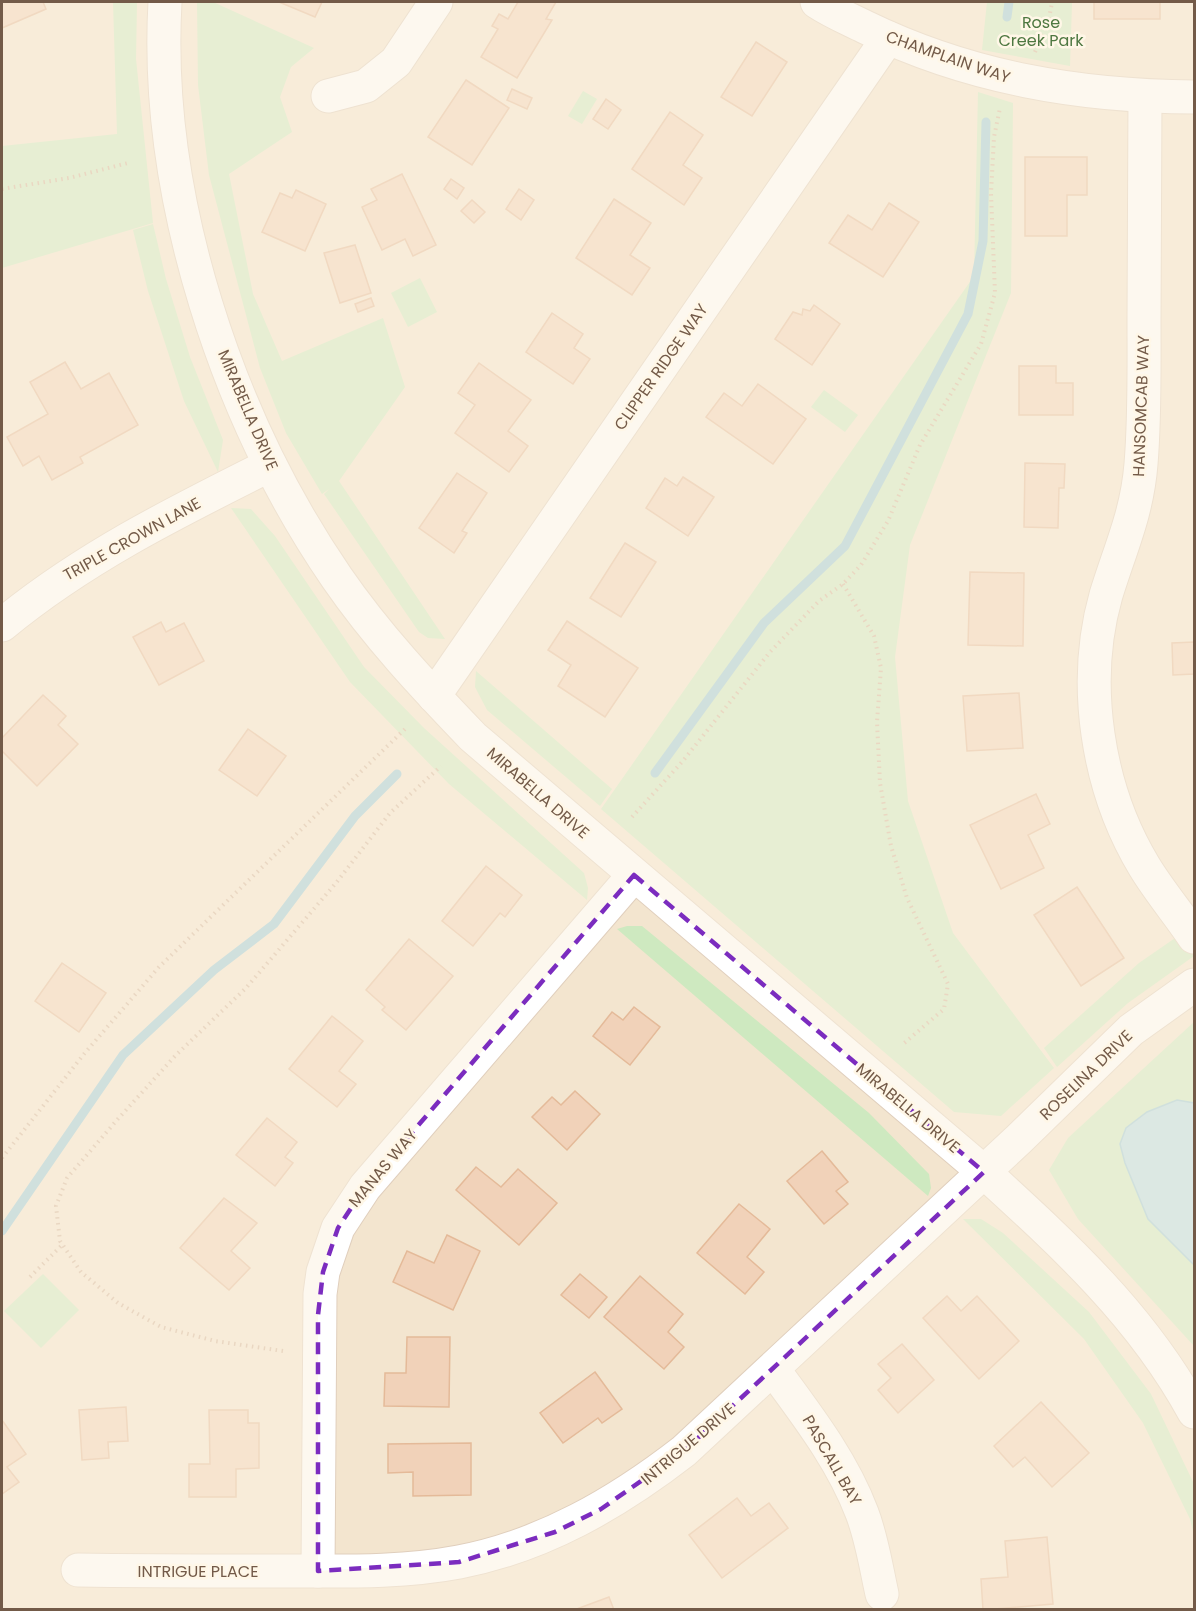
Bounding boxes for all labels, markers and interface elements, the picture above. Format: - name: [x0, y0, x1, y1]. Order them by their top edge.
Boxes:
- park label: Rose Creek Park: [999, 11, 1084, 52]
- street label: CHAMPLAIN WAY: [883, 25, 1014, 89]
- street label: CLIPPER RIDGE WAY: [609, 299, 714, 435]
- street label: HANSOMCAB WAY: [1127, 334, 1155, 477]
- street label: MIRABELLA DRIVE: [212, 346, 284, 474]
- street label: TRIPLE CROWN LANE: [59, 492, 205, 586]
- street label: MIRABELLA DRIVE: [482, 742, 594, 844]
- street label: ROSELINA DRIVE: [1034, 1025, 1138, 1125]
- street label: MIRABELLA DRIVE: [851, 1058, 965, 1158]
- street label: MANAS WAY: [343, 1123, 423, 1212]
- street label: INTRIGUE DRIVE: [636, 1398, 740, 1490]
- street label: PASCALL BAY: [797, 1411, 867, 1510]
- street label: INTRIGUE PLACE: [138, 1560, 258, 1583]

